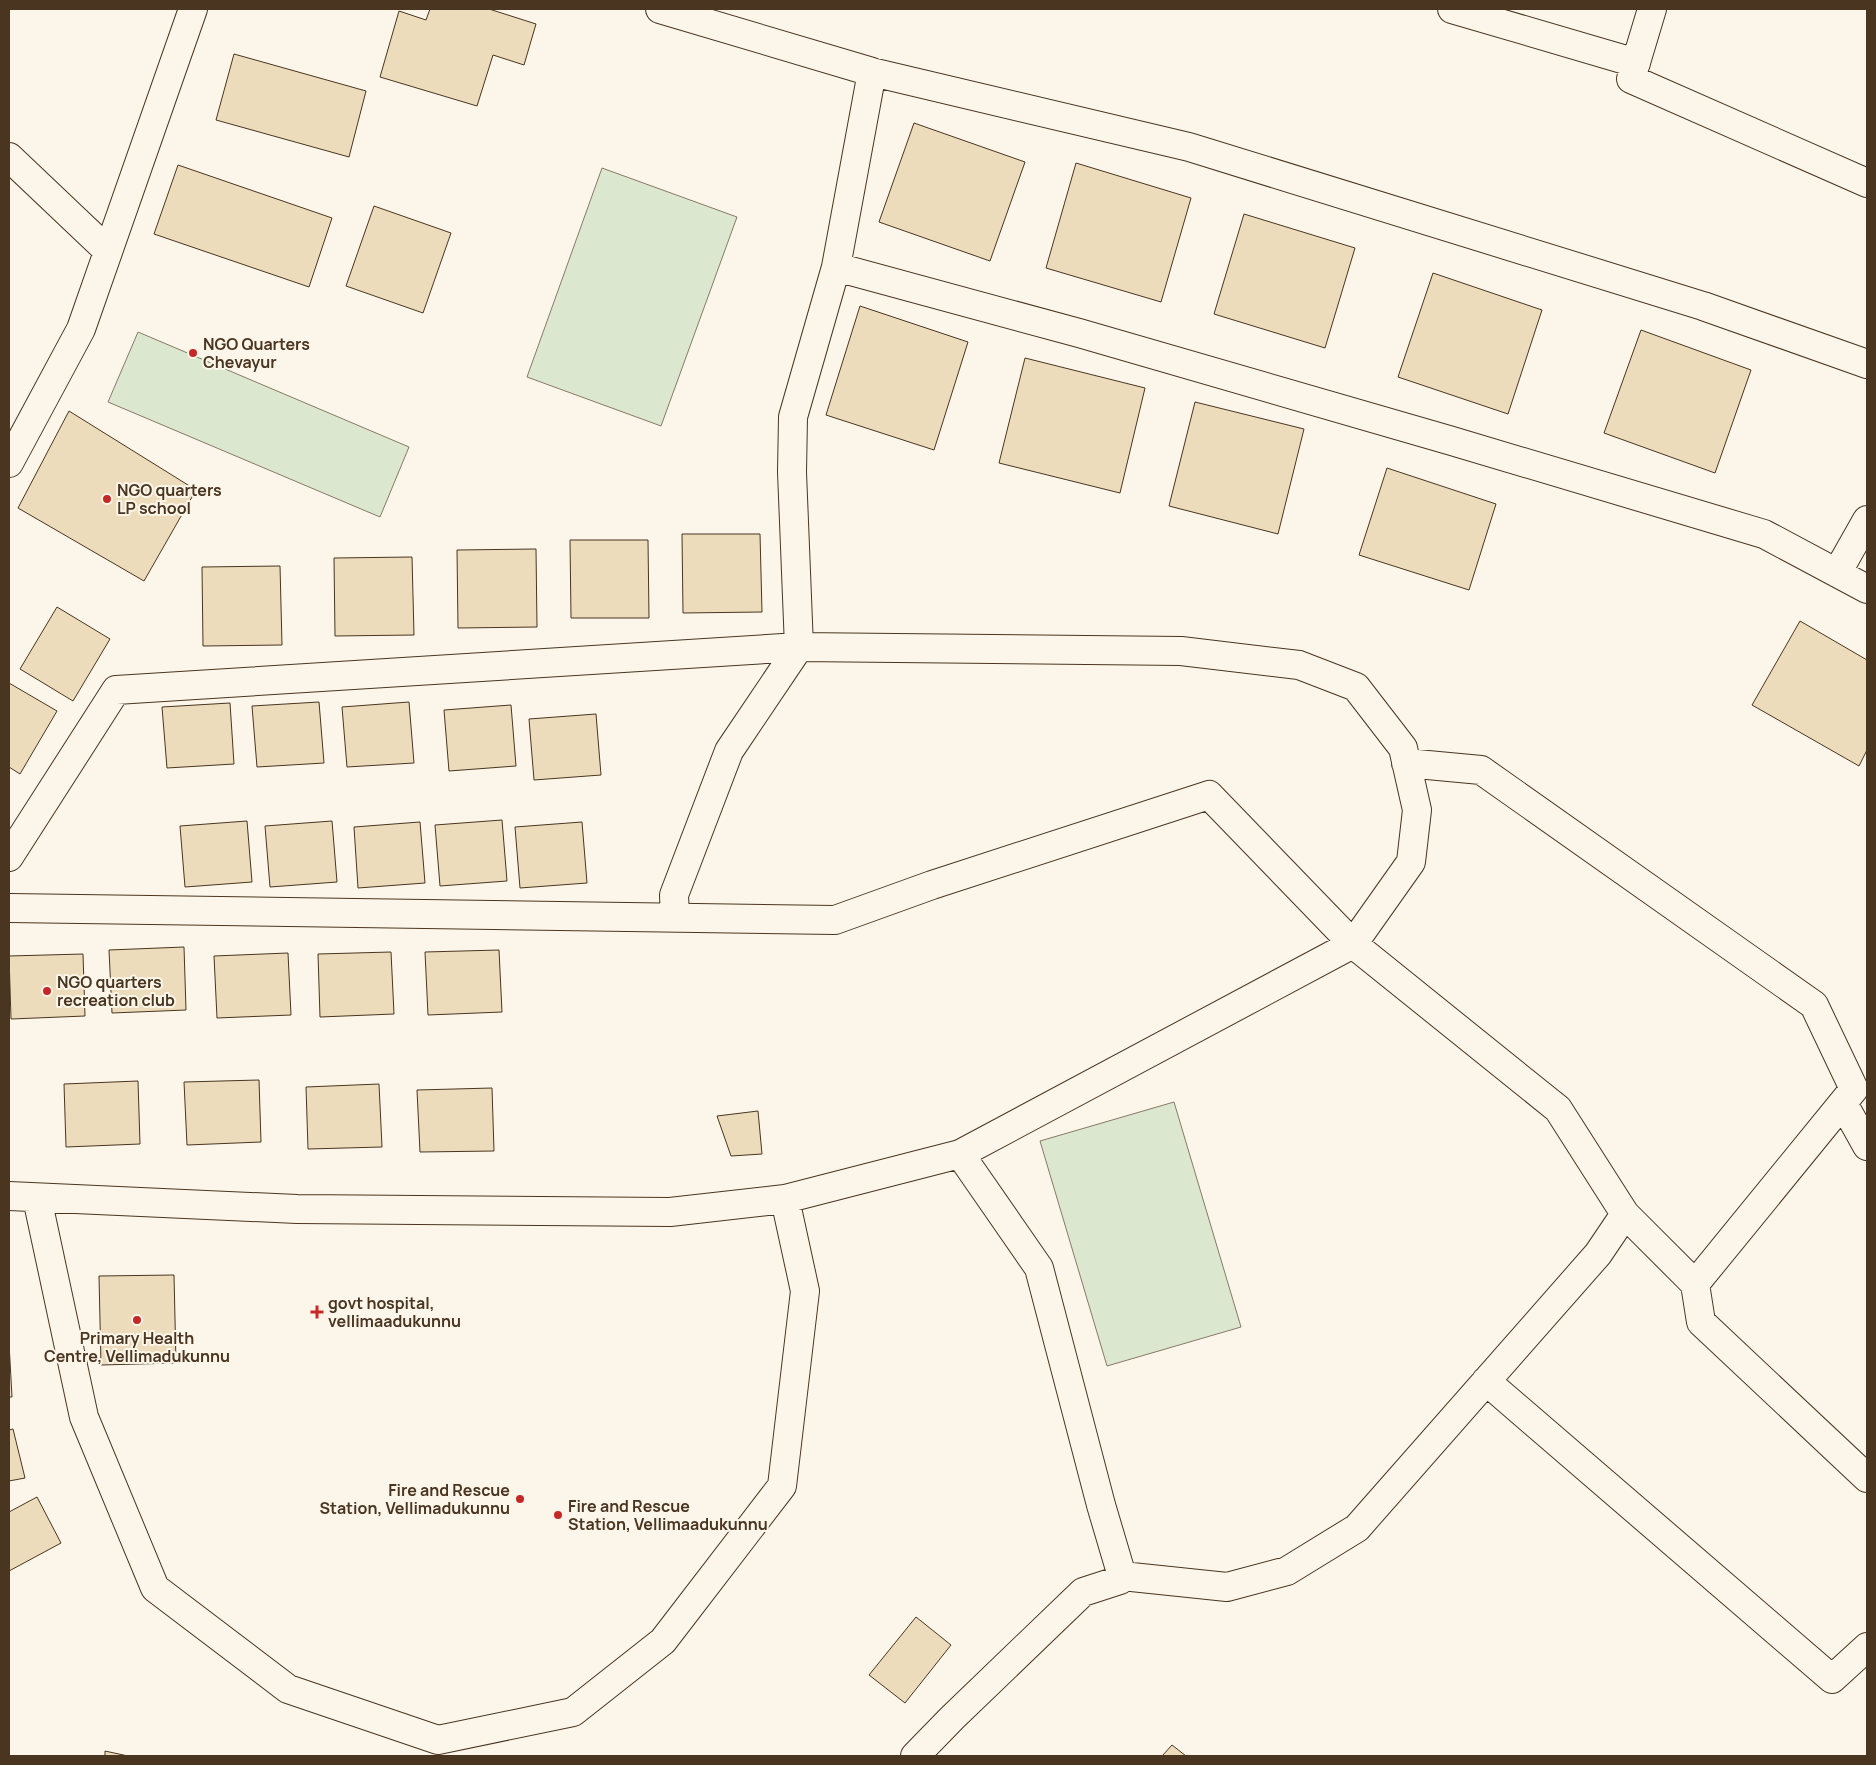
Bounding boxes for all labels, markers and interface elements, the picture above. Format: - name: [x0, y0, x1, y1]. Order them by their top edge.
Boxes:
- place label: NGO Quarters Chevayur: [203, 333, 310, 373]
- marker: NGO Quarters Chevayur: [187, 347, 199, 359]
- place label: NGO quarters LP school: [117, 479, 222, 519]
- marker: NGO quarters LP school: [101, 493, 113, 505]
- place label: NGO quarters recreation club: [57, 971, 175, 1011]
- marker: NGO quarters recreation club: [41, 985, 53, 997]
- place label: govt hospital, vellimaadukunnu: [328, 1292, 461, 1332]
- marker: govt hospital, vellimaadukunnu: [310, 1305, 324, 1319]
- marker: Primary Health Centre, Vellimadukunnu: [131, 1314, 143, 1326]
- place label: Primary Health Centre, Vellimadukunnu: [44, 1327, 230, 1367]
- place label: Fire and Rescue Station, Vellimadukunnu: [319, 1479, 510, 1519]
- marker: Fire and Rescue Station, Vellimadukunnu: [514, 1493, 526, 1505]
- place label: Fire and Rescue Station, Vellimaadukunnu: [568, 1495, 768, 1535]
- marker: Fire and Rescue Station, Vellimaadukunnu: [552, 1509, 564, 1521]

